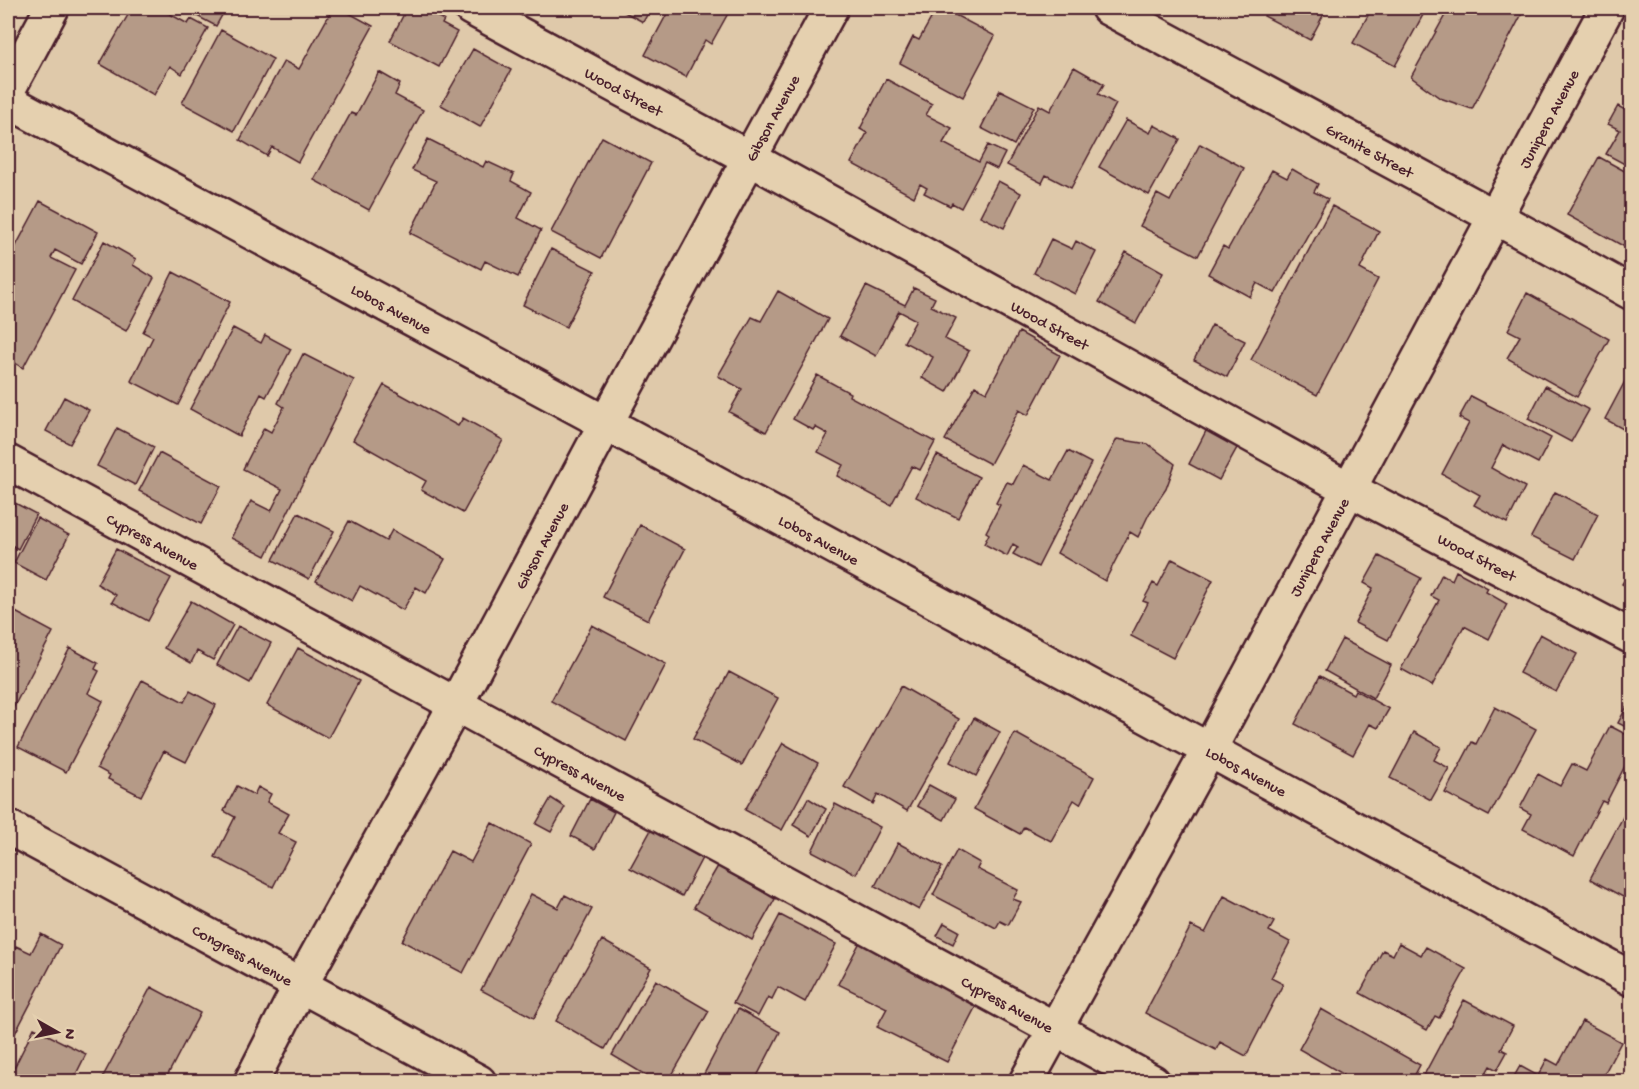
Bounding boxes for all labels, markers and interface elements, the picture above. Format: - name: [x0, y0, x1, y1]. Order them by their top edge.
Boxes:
- street label: Wood Street: [580, 65, 666, 123]
- street label: Junipero Avenue: [1517, 67, 1585, 172]
- street label: Gibson Avenue: [743, 72, 806, 166]
- street label: Granite Street: [1321, 121, 1417, 185]
- street label: Lobos Avenue: [347, 282, 434, 341]
- street label: Wood Street: [1006, 298, 1092, 357]
- street label: Junipero Avenue: [1287, 495, 1356, 601]
- street label: Gibson Avenue: [513, 500, 575, 594]
- street label: Cypress Avenue: [102, 511, 201, 577]
- street label: Lobos Avenue: [774, 512, 862, 572]
- street label: Wood Street: [1433, 531, 1520, 588]
- street label: Cypress Avenue: [529, 742, 629, 808]
- street label: Lobos Avenue: [1202, 744, 1289, 803]
- street label: Congress Avenue: [188, 922, 295, 992]
- street label: Cypress Avenue: [957, 974, 1056, 1039]
- north arrow: [27, 1002, 87, 1062]
- text: N: [58, 1027, 79, 1041]

